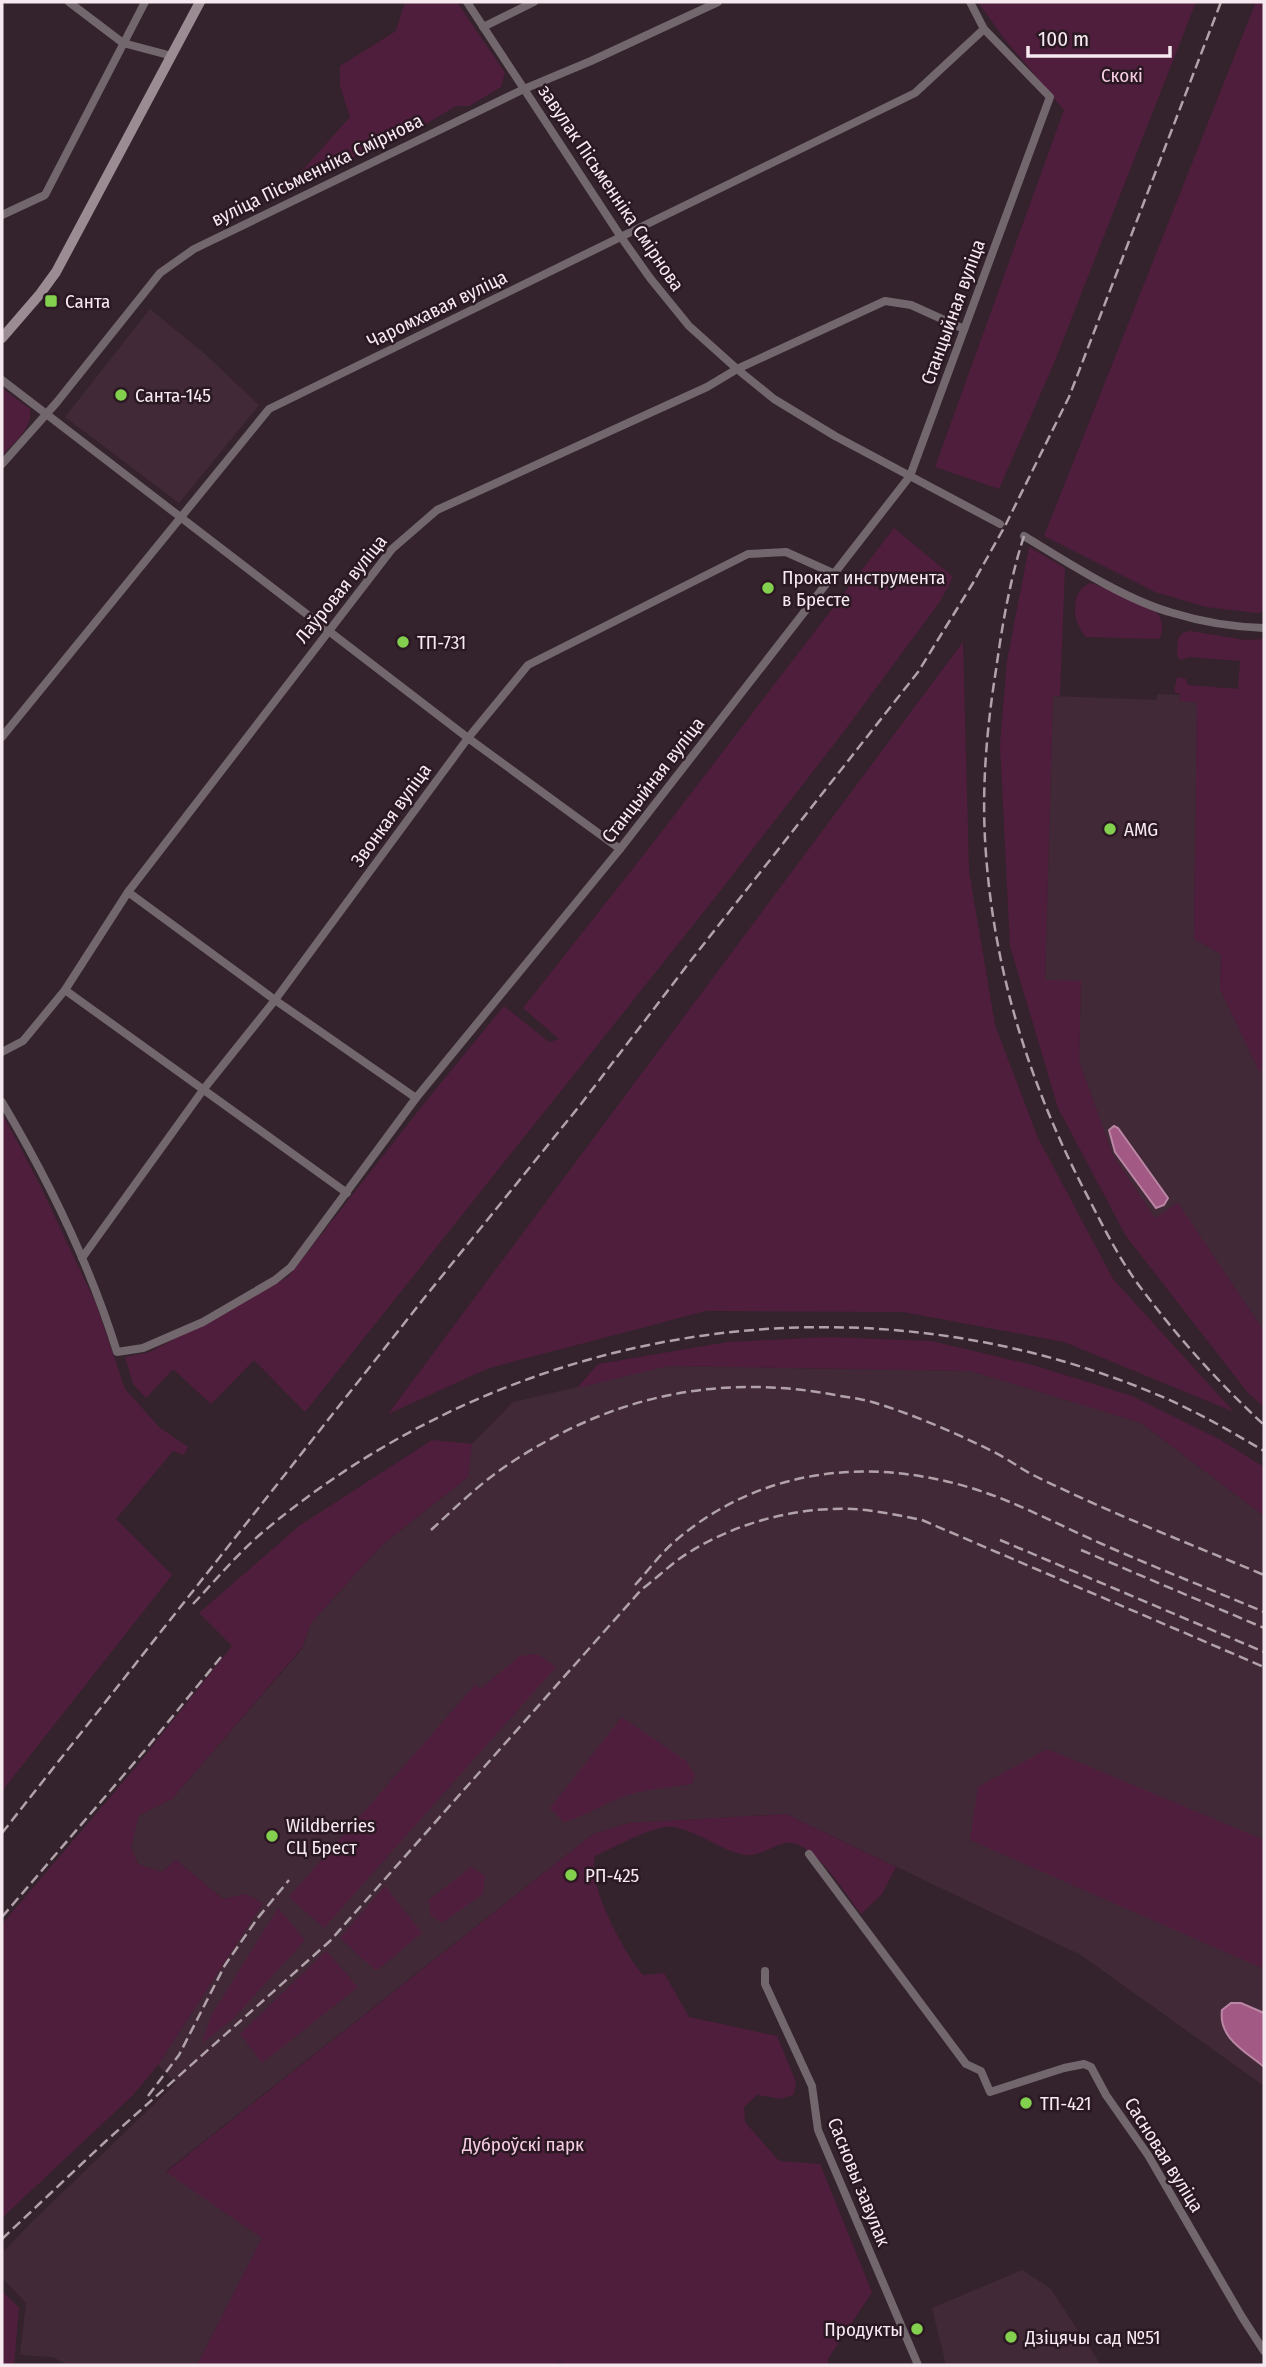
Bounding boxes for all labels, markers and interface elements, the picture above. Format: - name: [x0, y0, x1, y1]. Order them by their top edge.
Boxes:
- scale bar: [1028, 14, 1170, 58]
- text: 100 m: [1038, 26, 1089, 52]
- park label: Скокі: [1101, 64, 1143, 87]
- street label: завулак Пісьменніка Смірнова: [533, 80, 689, 296]
- street label: вуліца Пісьменніка Смірнова: [208, 109, 426, 231]
- street label: Станцыйная вуліца: [916, 236, 990, 388]
- street label: Чаромхавая вуліца: [363, 265, 511, 353]
- place label: Санта: [65, 290, 110, 313]
- marker: Санта: [43, 293, 59, 309]
- place label: Санта-145: [135, 384, 211, 407]
- marker: Санта-145: [113, 387, 129, 403]
- street label: Лаўровая вуліца: [290, 530, 392, 648]
- place label: Прокат инструмента в Бресте: [782, 566, 945, 611]
- marker: Прокат инструмента в Бресте: [760, 580, 776, 596]
- place label: ТП-731: [417, 631, 466, 654]
- marker: ТП-731: [395, 634, 411, 650]
- street label: Станцыйная вуліца: [597, 713, 709, 847]
- street label: Звонкая вуліца: [346, 759, 436, 871]
- place label: AMG: [1124, 818, 1158, 841]
- marker: AMG: [1102, 821, 1118, 837]
- place label: Wildberries СЦ Брест: [286, 1814, 375, 1859]
- marker: Wildberries СЦ Брест: [264, 1828, 280, 1844]
- place label: РП-425: [585, 1864, 639, 1887]
- marker: РП-425: [563, 1867, 579, 1883]
- place label: ТП-421: [1040, 2092, 1091, 2115]
- street label: Сасновая вуліца: [1120, 2093, 1208, 2217]
- marker: ТП-421: [1018, 2095, 1034, 2111]
- street label: Сасновы завулак: [823, 2114, 895, 2250]
- park label: Дуброўскі парк: [461, 2133, 584, 2156]
- place label: Продукты: [824, 2318, 903, 2341]
- marker: Продукты: [909, 2321, 925, 2337]
- place label: Дзіцячы сад №51: [1024, 2326, 1160, 2349]
- marker: Дзіцячы сад №51: [1003, 2329, 1019, 2345]

